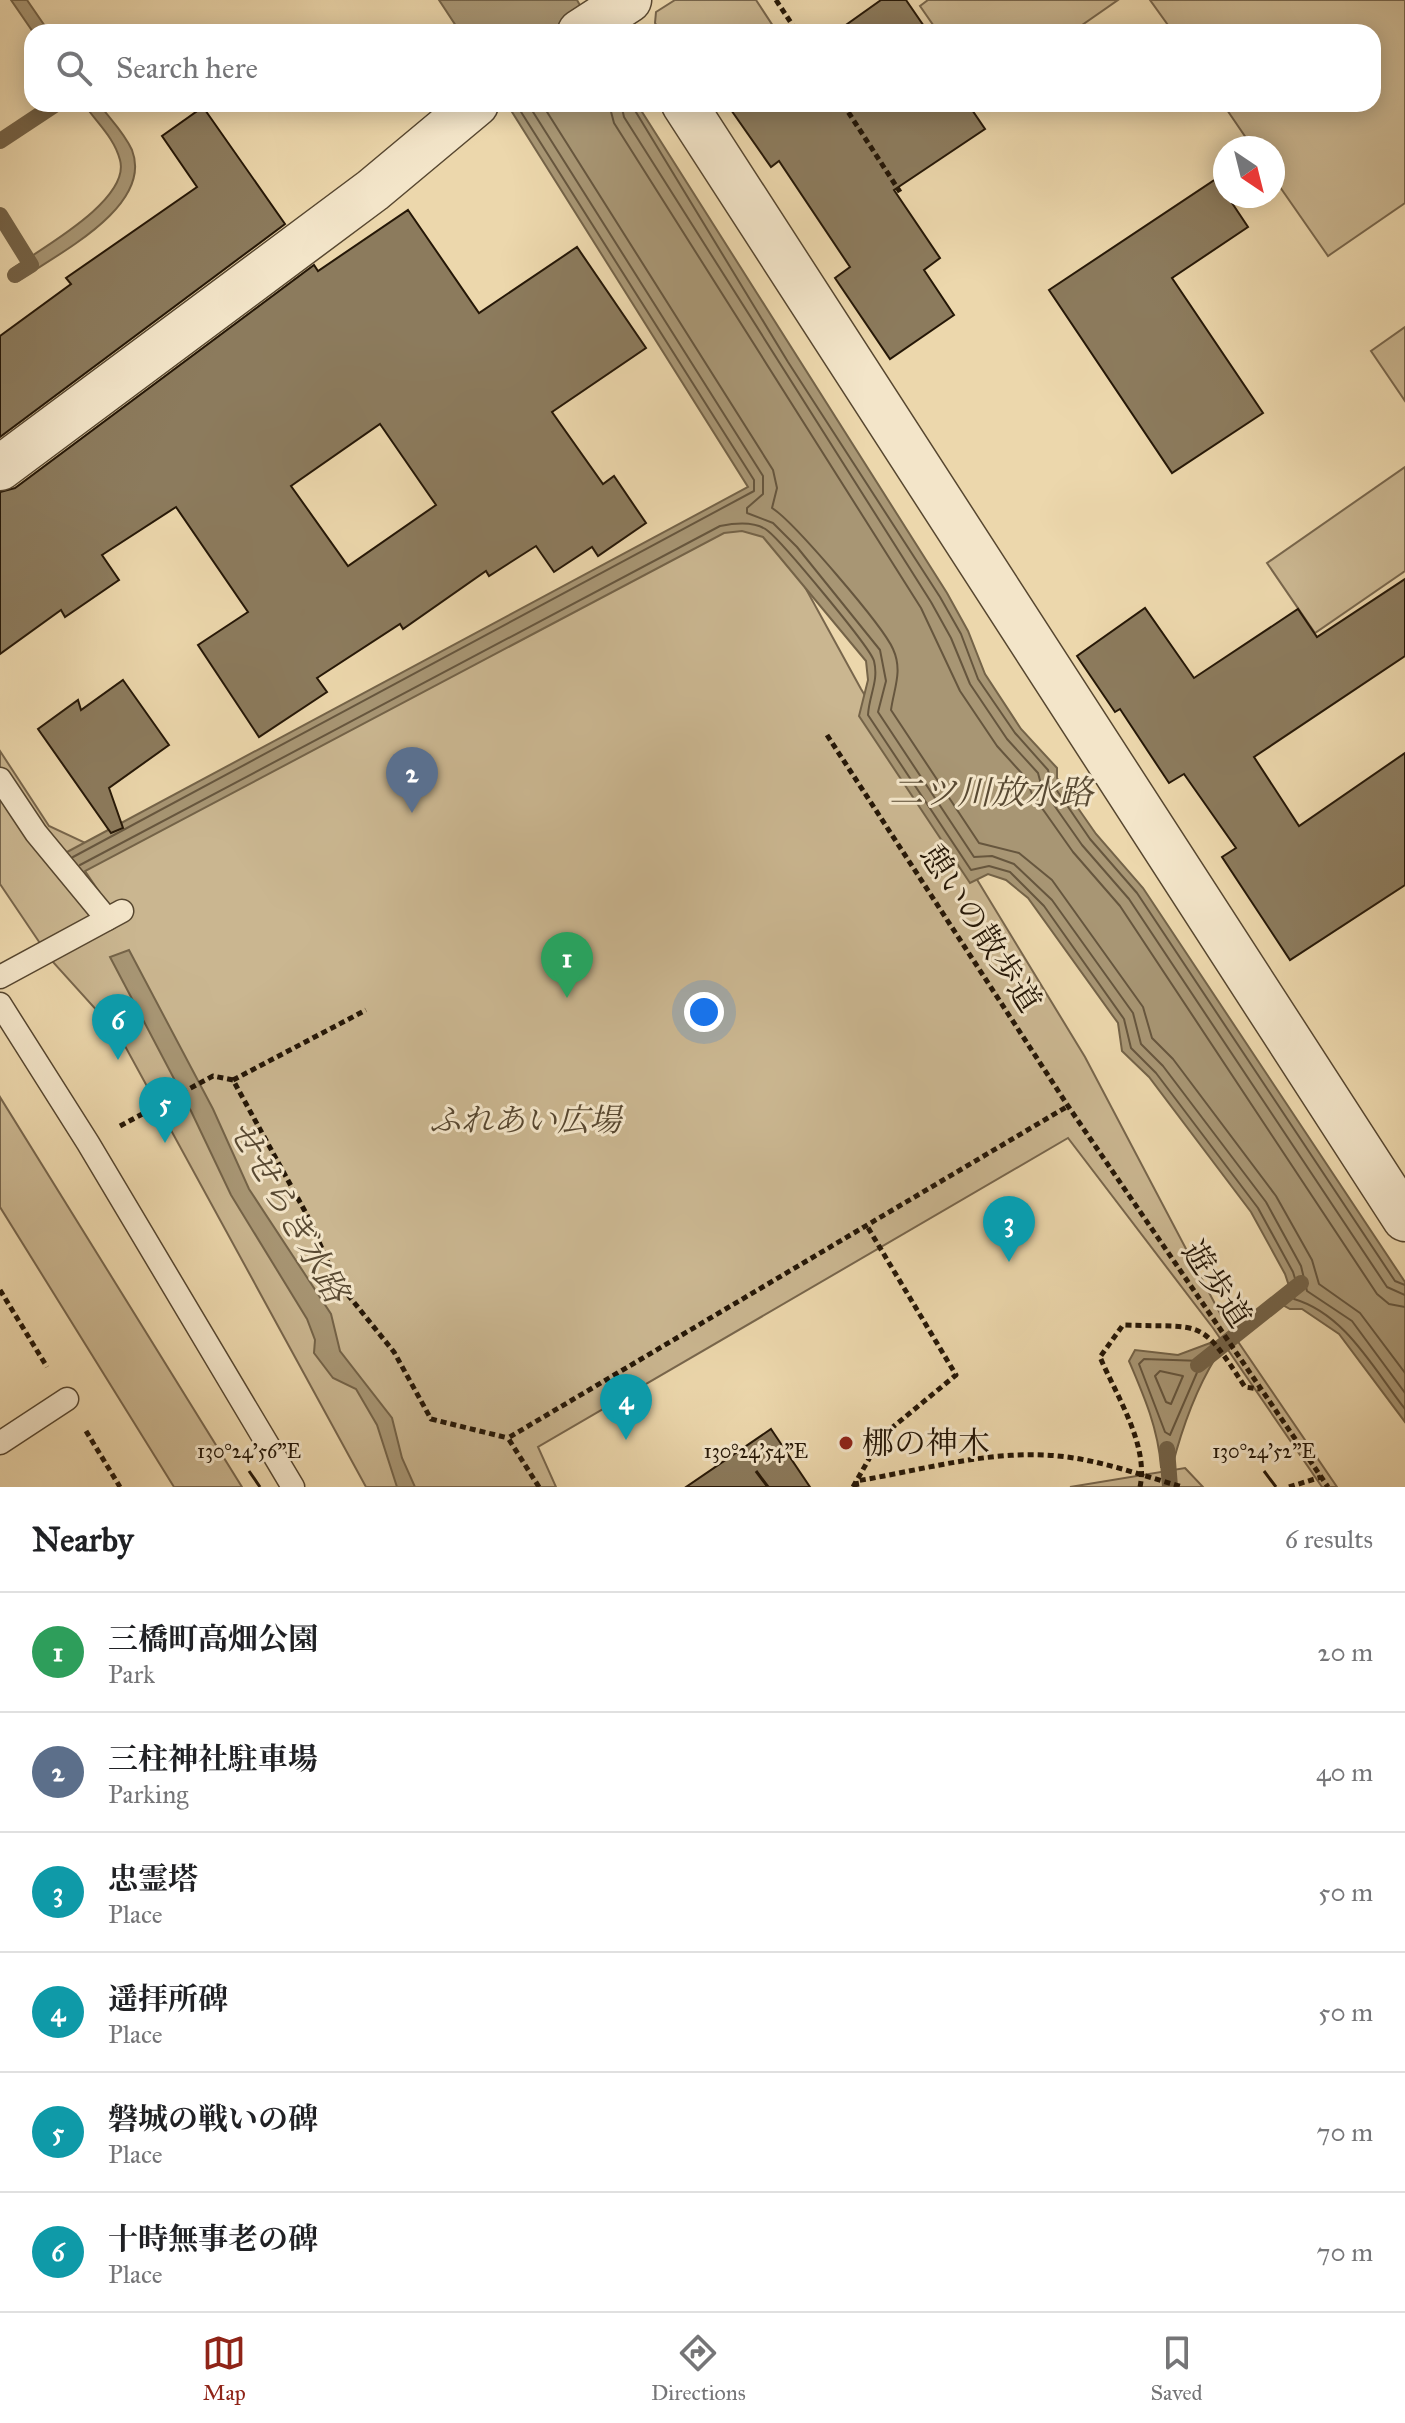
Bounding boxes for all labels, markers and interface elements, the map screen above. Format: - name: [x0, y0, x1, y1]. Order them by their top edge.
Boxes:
- search box: [24, 24, 1381, 112]
- icon: search: [52, 46, 96, 90]
- text: Search here: [116, 50, 258, 86]
- north arrow: [1213, 136, 1285, 208]
- pin: 2: [386, 747, 438, 813]
- water label: 二ツ川放水路: [889, 772, 1095, 813]
- street label: 憩いの散歩道: [912, 837, 1049, 1019]
- pin: 1: [541, 932, 593, 998]
- your location: [684, 992, 724, 1032]
- pin: 6: [92, 994, 144, 1060]
- pin: 5: [139, 1077, 191, 1143]
- park label: ふれあい広場: [429, 1101, 624, 1140]
- water label: せせらぎ水路: [220, 1113, 358, 1312]
- pin: 3: [983, 1196, 1035, 1262]
- street label: 遊歩道: [1174, 1234, 1260, 1335]
- pin: 4: [600, 1374, 652, 1440]
- place label: 梛の神木: [862, 1424, 990, 1463]
- marker: 梛の神木: [837, 1434, 855, 1452]
- text: 130°24'56"E: [197, 1439, 301, 1463]
- text: 130°24'54"E: [704, 1439, 808, 1463]
- text: 130°24'52"E: [1212, 1439, 1316, 1463]
- text: Nearby: [32, 1519, 134, 1560]
- text: 6 results: [1285, 1523, 1373, 1555]
- text: 三橋町高畑公園: [108, 1621, 318, 1657]
- text: 1: [53, 1636, 63, 1668]
- text: 20 m: [1318, 1636, 1373, 1668]
- text: Park: [108, 1658, 155, 1690]
- text: 三柱神社駐車場: [108, 1741, 318, 1777]
- text: 2: [52, 1756, 64, 1788]
- text: 40 m: [1316, 1756, 1373, 1788]
- text: Parking: [108, 1778, 188, 1810]
- text: 忠霊塔: [108, 1861, 198, 1897]
- text: 3: [53, 1876, 63, 1908]
- text: 50 m: [1318, 1876, 1373, 1908]
- text: Place: [108, 1898, 163, 1930]
- text: 遥拝所碑: [108, 1981, 228, 2017]
- text: 4: [51, 1996, 65, 2028]
- text: 50 m: [1318, 1996, 1373, 2028]
- text: Place: [108, 2018, 163, 2050]
- text: 磐城の戦いの碑: [108, 2101, 318, 2137]
- text: 5: [52, 2116, 64, 2148]
- text: 70 m: [1317, 2116, 1373, 2148]
- text: Place: [108, 2138, 163, 2170]
- text: 十時無事老の碑: [108, 2221, 318, 2257]
- text: 6: [51, 2236, 65, 2268]
- text: 70 m: [1317, 2236, 1373, 2268]
- text: Place: [108, 2258, 163, 2290]
- tab: Map: [202, 2331, 246, 2406]
- tab: Directions: [651, 2331, 746, 2406]
- tab: Saved: [1150, 2331, 1203, 2406]

